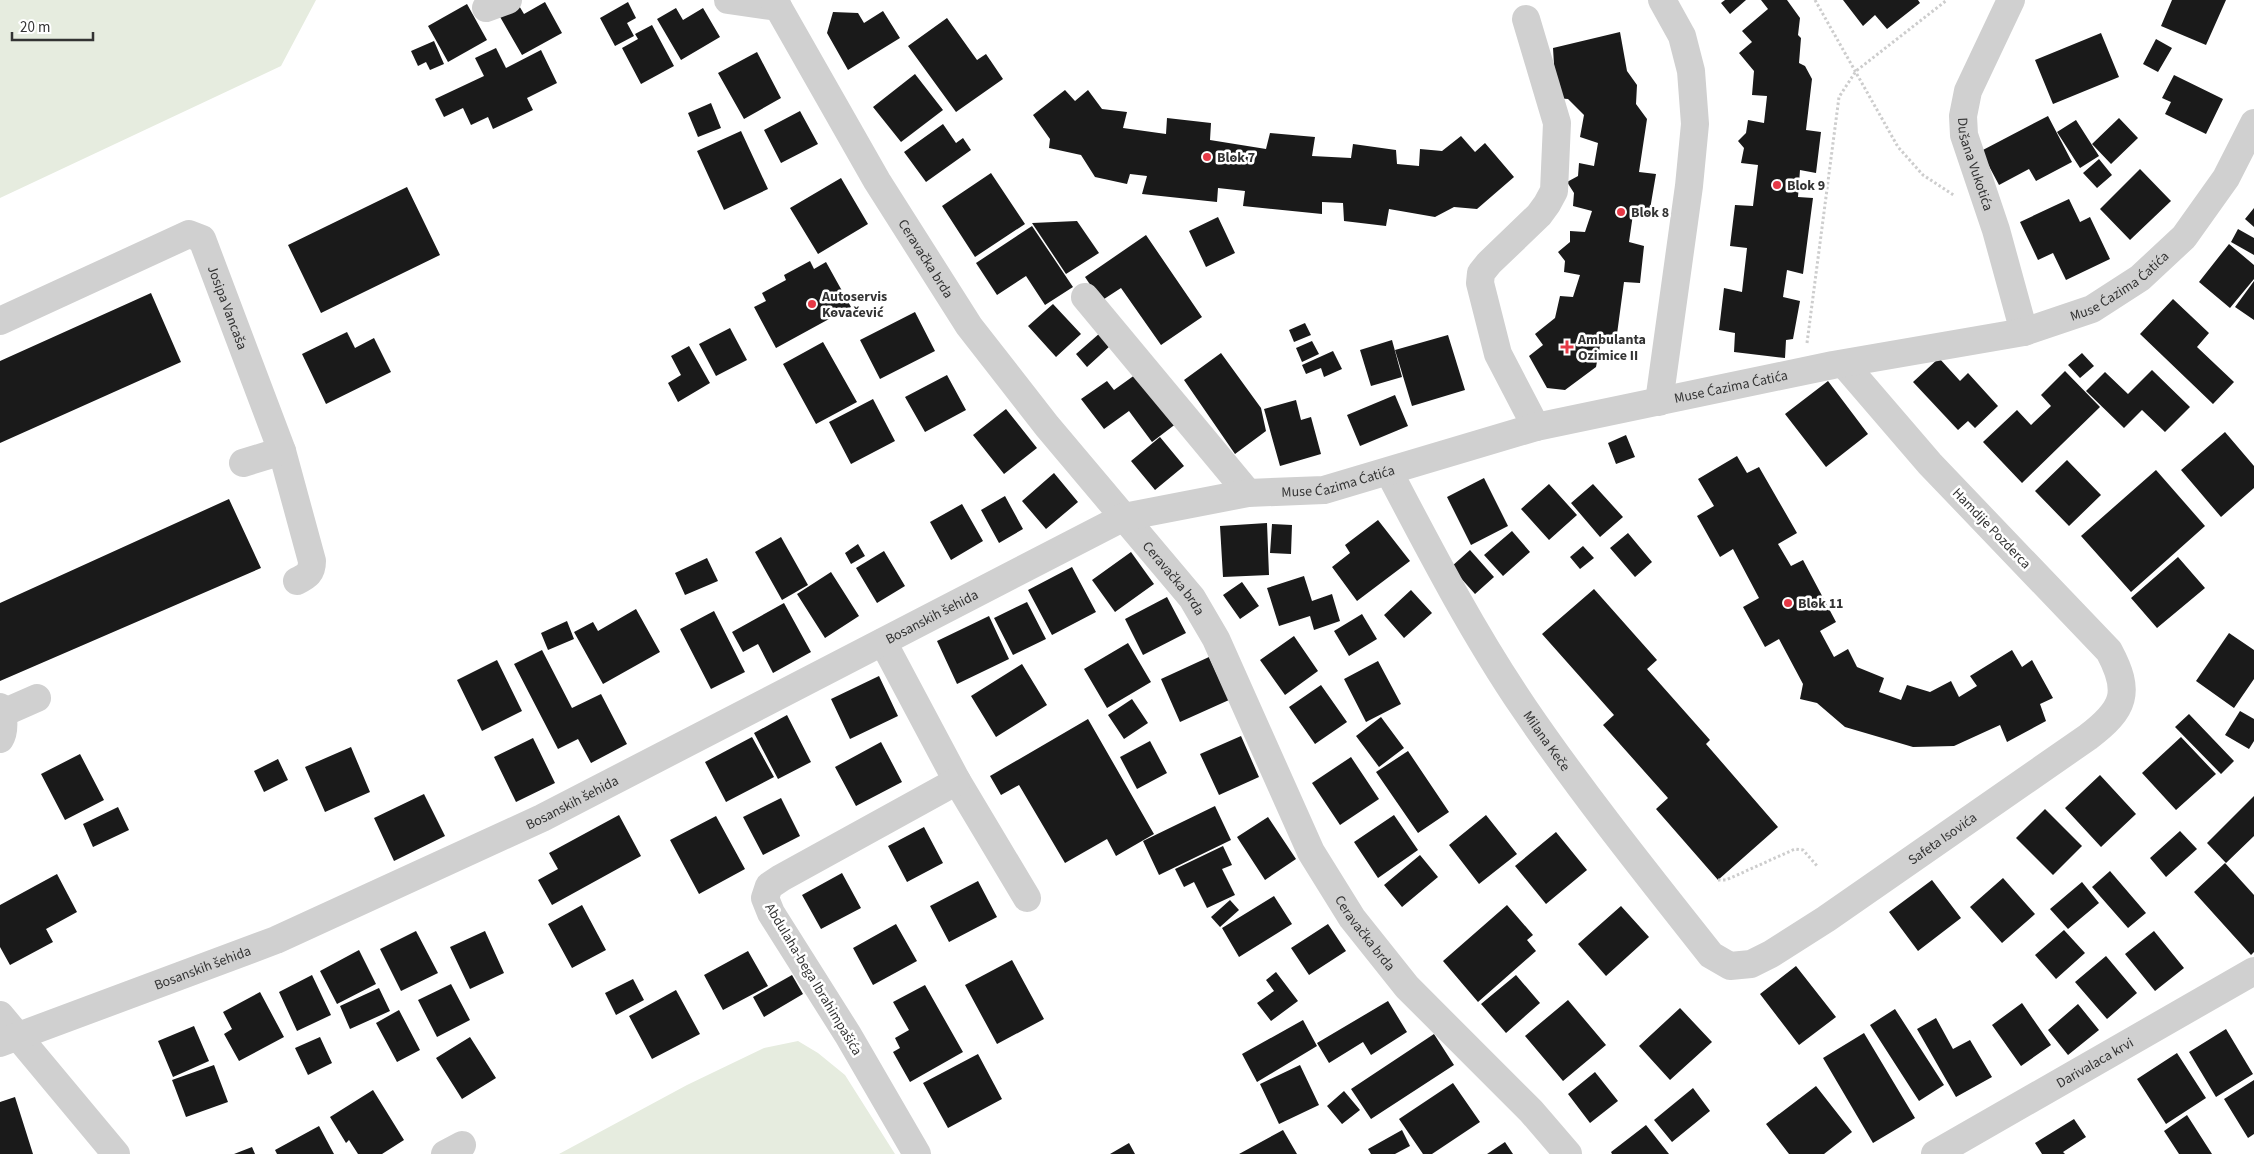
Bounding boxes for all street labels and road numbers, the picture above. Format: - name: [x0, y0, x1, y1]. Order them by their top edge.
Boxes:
- street label: Dušana Vukotića: [1952, 117, 1998, 214]
- street label: Ceravačka brda: [893, 216, 958, 302]
- street label: Muse Ćazima Ćatića: [2067, 247, 2174, 327]
- street label: Josipa Vancaša: [202, 263, 252, 353]
- street label: Muse Ćazima Ćatića: [1672, 366, 1790, 409]
- street label: Muse Ćazima Ćatića: [1281, 461, 1397, 503]
- street label: Hamdije Pozderca: [1947, 484, 2035, 574]
- street label: Ceravačka brda: [1137, 537, 1209, 619]
- street label: Bosanskih šehida: [882, 585, 982, 650]
- street label: Milana Keče: [1518, 707, 1575, 776]
- street label: Bosanskih šehida: [523, 771, 622, 835]
- street label: Safeta Isovića: [1904, 808, 1981, 870]
- street label: Ceravačka brda: [1329, 892, 1400, 976]
- street label: Abdulaha-bega Ibrahimpašića: [760, 900, 867, 1059]
- street label: Bosanskih šehida: [152, 941, 254, 996]
- street label: Darivalaca krvi: [2053, 1033, 2137, 1093]

